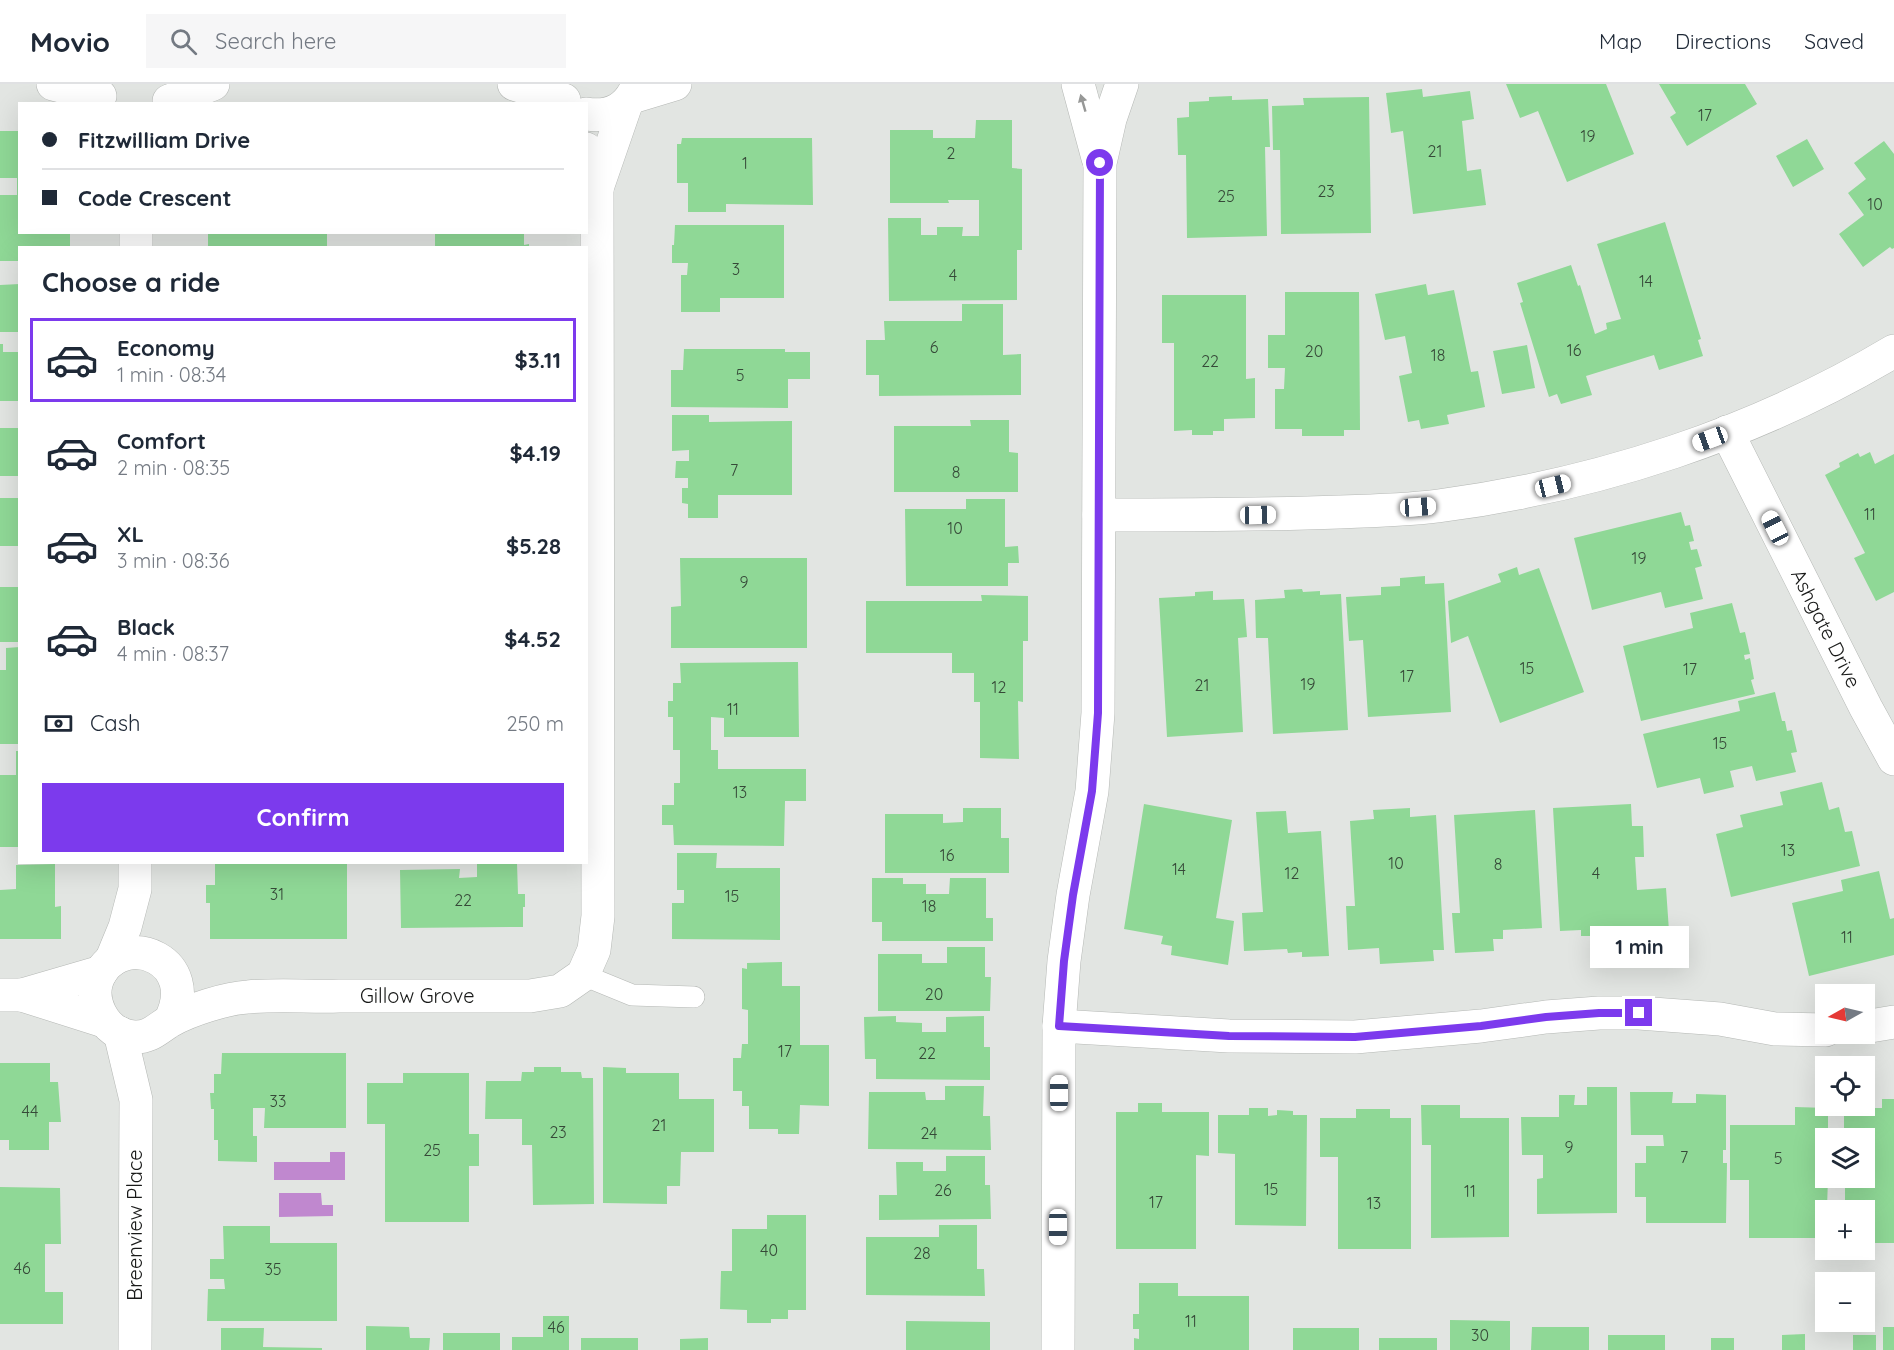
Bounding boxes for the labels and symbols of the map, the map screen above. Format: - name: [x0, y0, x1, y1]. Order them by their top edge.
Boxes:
- one-way arrow: [1078, 94, 1088, 112]
- house number: 17: [1698, 105, 1712, 125]
- house number: 19: [1581, 126, 1595, 146]
- house number: 21: [1428, 141, 1442, 161]
- house number: 2: [947, 143, 956, 163]
- route start: [1086, 149, 1113, 176]
- house number: 1: [742, 153, 748, 173]
- house number: 23: [1317, 181, 1335, 201]
- house number: 25: [1217, 186, 1235, 206]
- house number: 10: [1867, 194, 1883, 214]
- house number: 3: [732, 259, 740, 279]
- house number: 4: [949, 265, 957, 285]
- house number: 14: [1639, 271, 1653, 291]
- house number: 6: [930, 337, 939, 357]
- house number: 16: [1567, 340, 1582, 360]
- house number: 20: [1305, 341, 1323, 361]
- house number: 18: [1431, 345, 1445, 365]
- house number: 22: [1201, 351, 1219, 371]
- house number: 5: [736, 365, 744, 385]
- car: [1690, 424, 1730, 454]
- house number: 7: [730, 460, 738, 480]
- house number: 8: [952, 462, 960, 482]
- car: [1533, 473, 1573, 499]
- car: [1399, 497, 1437, 517]
- house number: 11: [1864, 504, 1876, 524]
- car: [1240, 506, 1276, 524]
- car: [1759, 508, 1791, 548]
- house number: 10: [947, 518, 963, 538]
- house number: 19: [1632, 548, 1646, 568]
- street label: Ashgate Drive: [1786, 565, 1867, 692]
- house number: 9: [740, 572, 749, 592]
- house number: 15: [1520, 658, 1534, 678]
- house number: 17: [1683, 659, 1697, 679]
- house number: 17: [1400, 666, 1414, 686]
- house number: 19: [1301, 674, 1315, 694]
- house number: 21: [1195, 675, 1209, 695]
- house number: 12: [992, 677, 1007, 697]
- house number: 11: [727, 699, 739, 719]
- house number: 15: [1713, 733, 1727, 753]
- house number: 13: [733, 782, 747, 802]
- house number: 13: [1781, 840, 1795, 860]
- house number: 16: [940, 845, 955, 865]
- house number: 10: [1388, 853, 1404, 873]
- house number: 8: [1494, 854, 1502, 874]
- house number: 14: [1172, 859, 1186, 879]
- house number: 12: [1285, 863, 1300, 883]
- house number: 4: [1592, 863, 1600, 883]
- house number: 31: [270, 884, 284, 904]
- house number: 15: [725, 886, 739, 906]
- house number: 22: [454, 890, 472, 910]
- house number: 18: [922, 896, 936, 916]
- callout: 1 min: [1590, 926, 1688, 968]
- house number: 11: [1841, 927, 1853, 947]
- street label: Gillow Grove: [360, 983, 475, 1008]
- house number: 20: [925, 984, 943, 1004]
- north arrow: [1815, 984, 1875, 1044]
- route end: [1625, 999, 1652, 1026]
- house number: 17: [778, 1041, 792, 1061]
- house number: 22: [918, 1043, 936, 1063]
- car: [1050, 1075, 1068, 1111]
- house number: 33: [270, 1091, 286, 1111]
- house number: 44: [22, 1101, 38, 1121]
- house number: 21: [652, 1115, 666, 1135]
- house number: 23: [549, 1122, 567, 1142]
- house number: 24: [920, 1123, 938, 1143]
- house number: 9: [1565, 1137, 1574, 1157]
- house number: 25: [423, 1140, 441, 1160]
- house number: 7: [1680, 1147, 1688, 1167]
- house number: 5: [1774, 1148, 1782, 1168]
- street label: Breenview Place: [122, 1149, 147, 1301]
- house number: 15: [1264, 1179, 1278, 1199]
- house number: 26: [934, 1180, 952, 1200]
- house number: 11: [1464, 1181, 1476, 1201]
- house number: 17: [1149, 1192, 1163, 1212]
- house number: 13: [1367, 1193, 1381, 1213]
- car: [1049, 1209, 1067, 1245]
- house number: 40: [760, 1240, 778, 1260]
- house number: 28: [913, 1243, 931, 1263]
- house number: 46: [13, 1258, 31, 1278]
- house number: 35: [264, 1259, 282, 1279]
- house number: 11: [1185, 1311, 1197, 1331]
- house number: 46: [547, 1317, 565, 1337]
- house number: 30: [1471, 1325, 1489, 1345]

